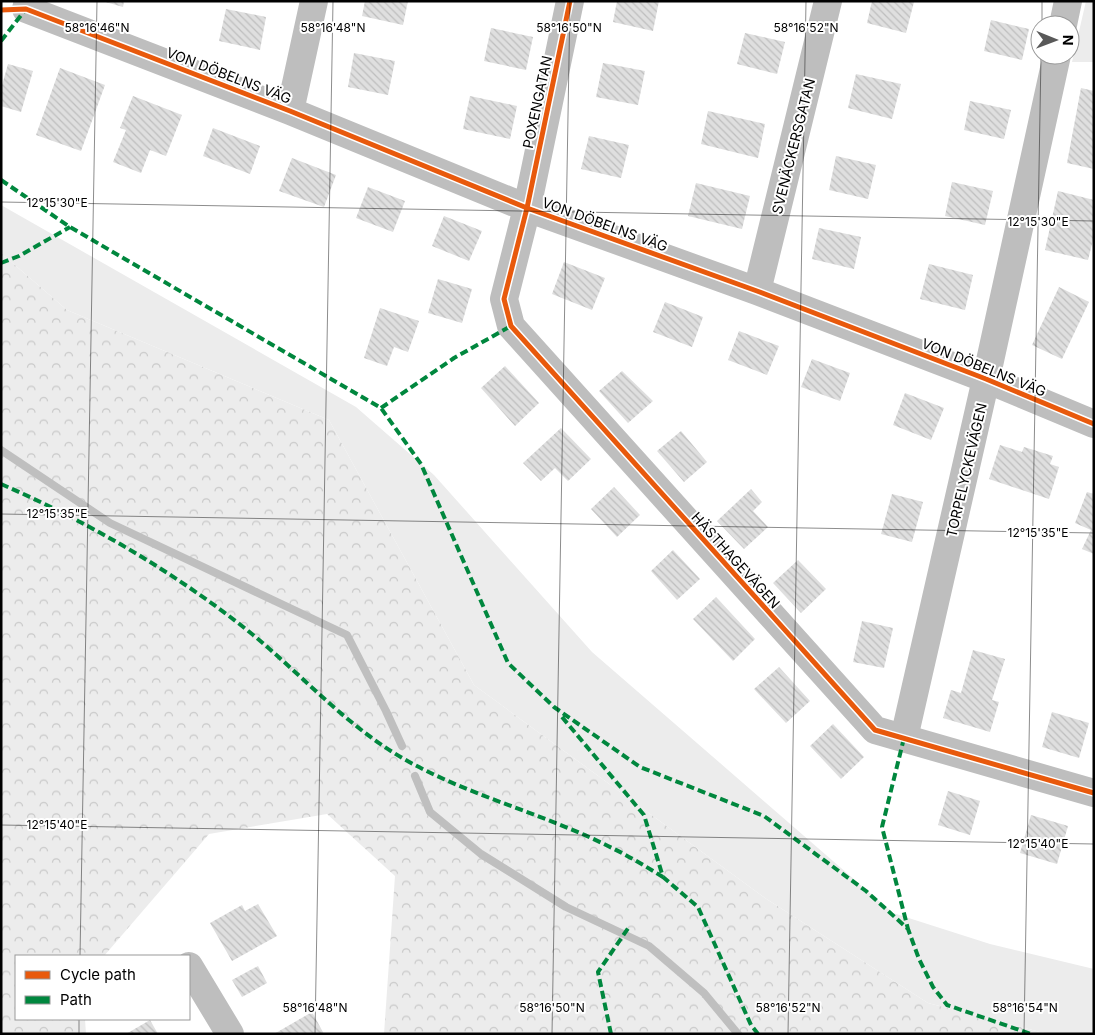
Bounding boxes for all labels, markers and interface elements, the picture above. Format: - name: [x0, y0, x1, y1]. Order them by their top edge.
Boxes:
- north arrow: [1030, 15, 1080, 65]
- text: 58°16'46"N: [64, 20, 130, 35]
- text: 58°16'48"N: [301, 20, 366, 35]
- text: 58°16'50"N: [536, 20, 602, 35]
- text: 58°16'52"N: [773, 20, 839, 35]
- text: N: [1060, 35, 1077, 46]
- street label: VON DÖBELNS VÄG: [164, 43, 294, 107]
- street label: POXENGATAN: [519, 54, 555, 150]
- street label: SVENÄCKERSGATAN: [768, 76, 818, 216]
- street label: VON DÖBELNS VÄG: [540, 193, 670, 255]
- text: 12°15'30"E: [26, 195, 88, 210]
- text: 12°15'30"E: [1007, 214, 1069, 229]
- street label: VON DÖBELNS VÄG: [919, 334, 1049, 400]
- street label: TORPELYCKEVÄGEN: [942, 401, 990, 539]
- text: 12°15'35"E: [27, 506, 87, 521]
- street label: HÄSTHAGEVÄGEN: [688, 508, 784, 612]
- text: 12°15'35"E: [1008, 525, 1068, 540]
- text: 12°15'40"E: [27, 817, 87, 832]
- text: 12°15'40"E: [1008, 836, 1068, 851]
- legend: [15, 955, 190, 1020]
- text: Cycle path: [60, 965, 136, 984]
- text: Path: [60, 990, 92, 1009]
- text: 58°16'48"N: [283, 1000, 348, 1015]
- text: 58°16'50"N: [519, 1000, 585, 1015]
- text: 58°16'52"N: [755, 1000, 821, 1015]
- text: 58°16'54"N: [992, 1000, 1058, 1015]

